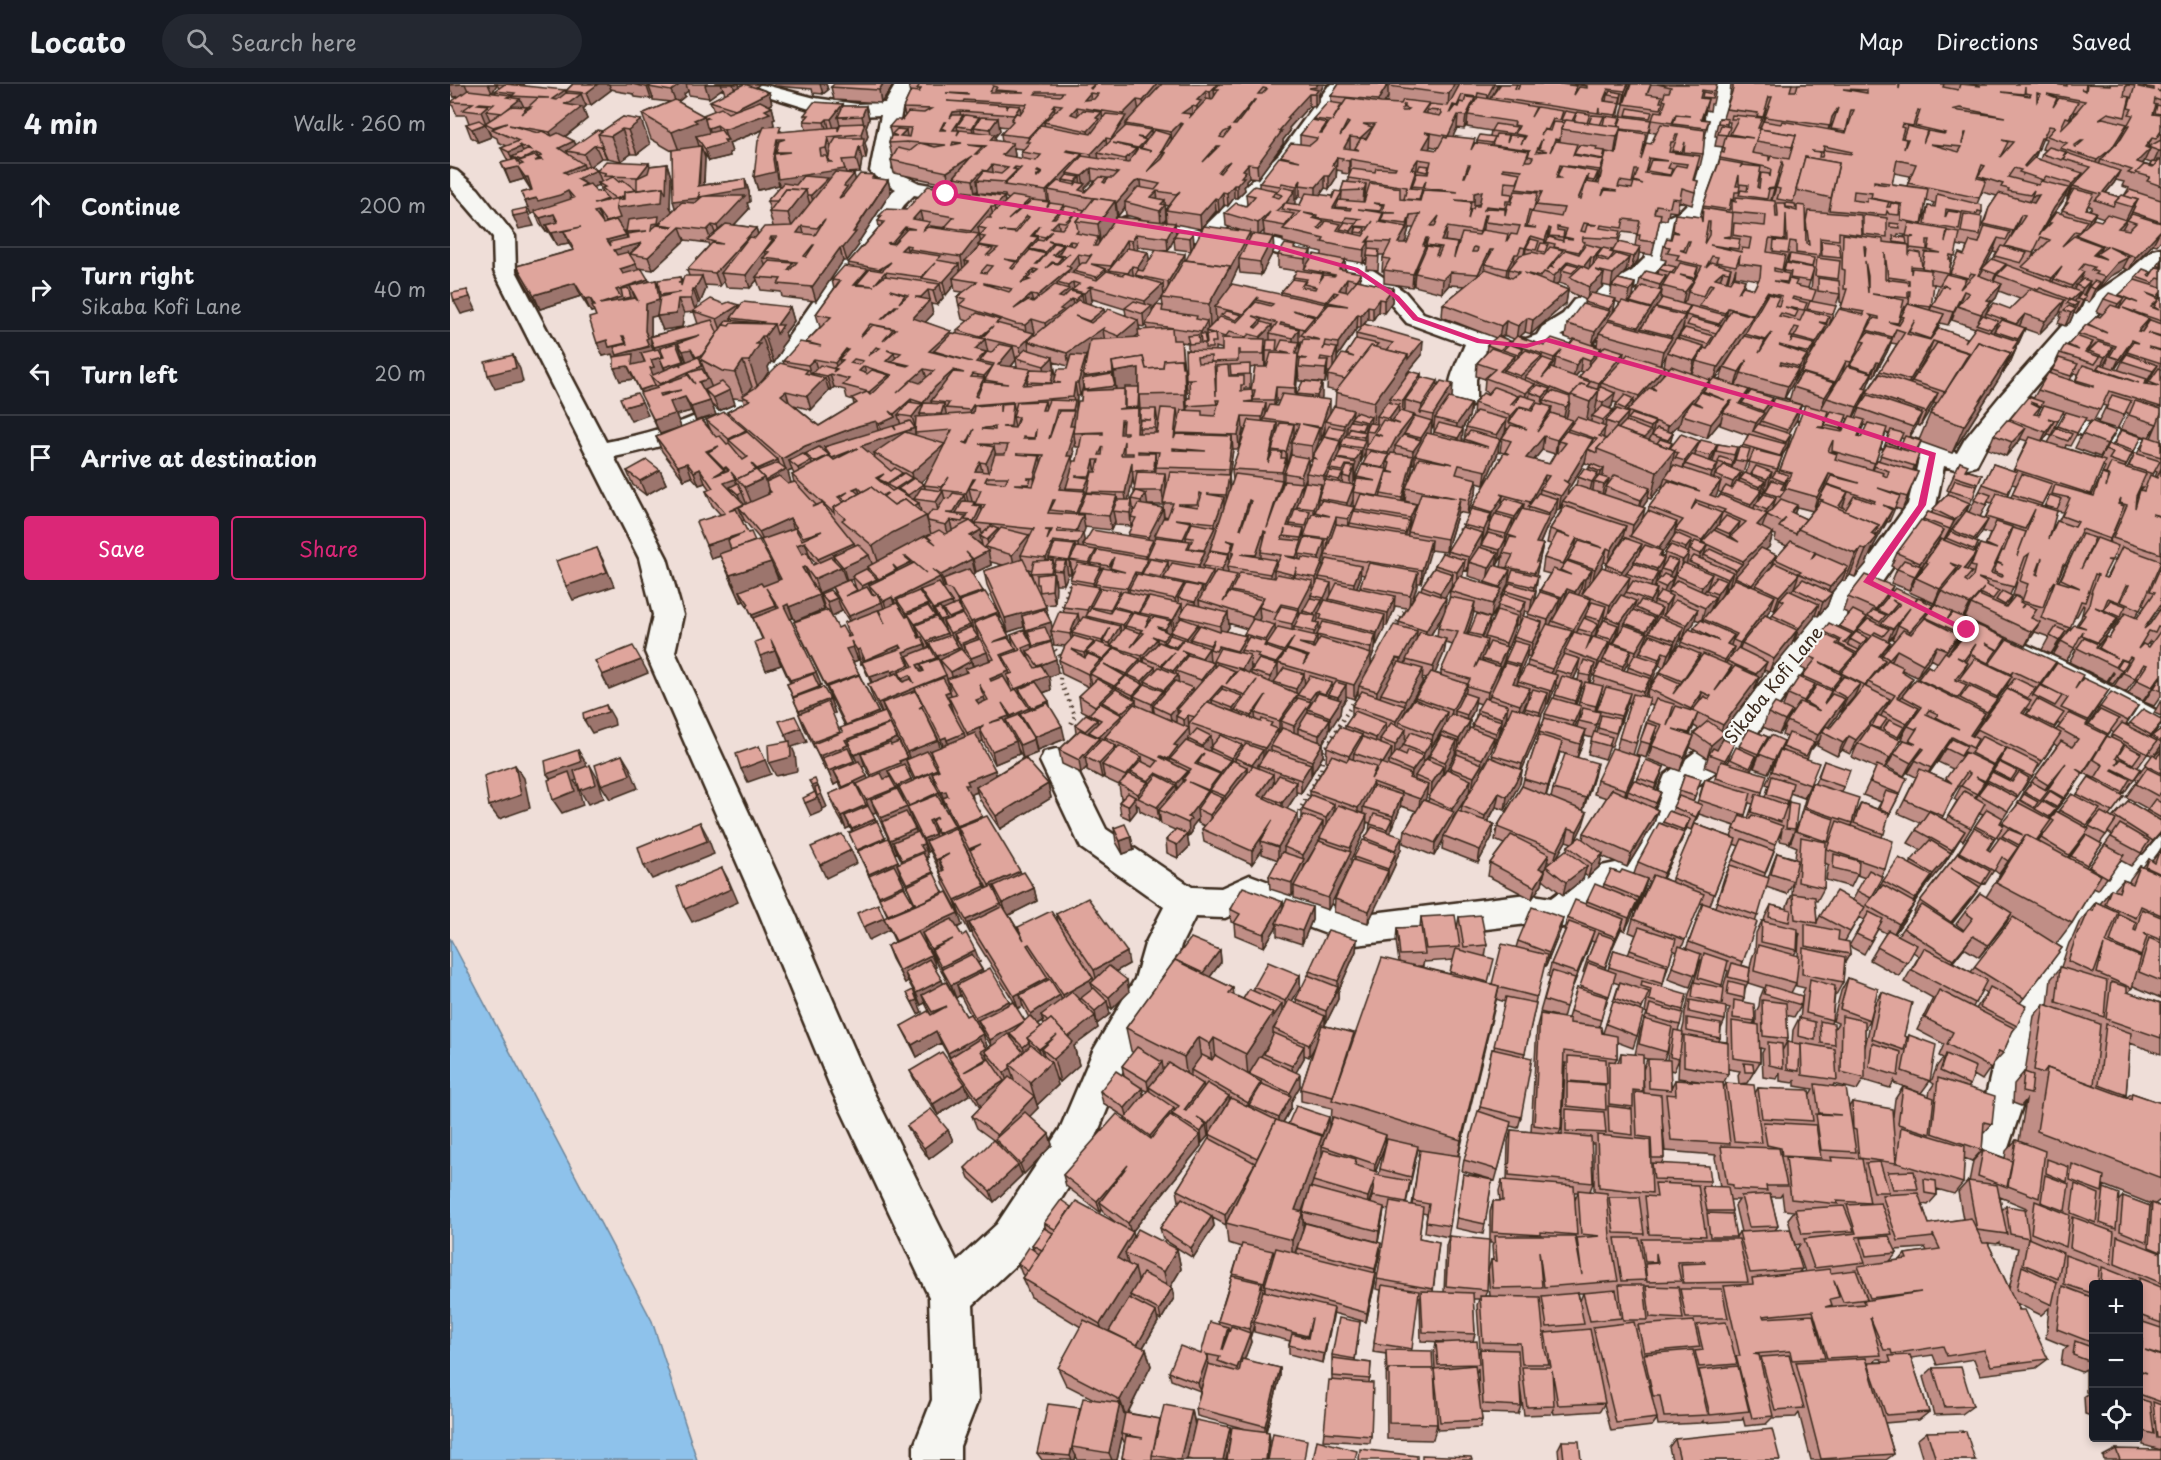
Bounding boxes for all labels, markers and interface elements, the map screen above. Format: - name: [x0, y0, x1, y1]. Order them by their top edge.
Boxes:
- search box: [162, 14, 582, 68]
- text: Locato: [30, 20, 126, 63]
- icon: search: [183, 25, 216, 58]
- text: Search here: [231, 25, 357, 58]
- text: Map: [1858, 25, 1903, 57]
- text: Directions: [1936, 25, 2038, 57]
- text: Saved: [2071, 25, 2131, 57]
- text: 4 min: [24, 104, 98, 143]
- text: Walk · 260 m: [293, 108, 426, 138]
- route start: [932, 180, 958, 206]
- icon: ahead: [24, 189, 57, 222]
- text: Continue: [81, 189, 180, 222]
- text: 200 m: [359, 190, 426, 220]
- text: Turn right: [81, 258, 194, 291]
- icon: right: [24, 273, 57, 306]
- text: 40 m: [374, 274, 426, 304]
- text: Sikaba Kofi Lane: [81, 291, 242, 321]
- icon: left: [24, 357, 57, 390]
- text: Turn left: [81, 357, 178, 390]
- text: 20 m: [374, 358, 426, 388]
- icon: arrive: [24, 441, 57, 474]
- text: Arrive at destination: [81, 441, 317, 474]
- button: Save: [24, 516, 219, 580]
- button: Share: [231, 516, 426, 580]
- route end: [1953, 616, 1979, 642]
- street label: Sikaba Kofi Lane: [1717, 619, 1829, 749]
- map controls: [2089, 1280, 2143, 1442]
- button: +: [2089, 1280, 2143, 1334]
- button: −: [2089, 1334, 2143, 1388]
- button: locate: [2089, 1388, 2143, 1442]

